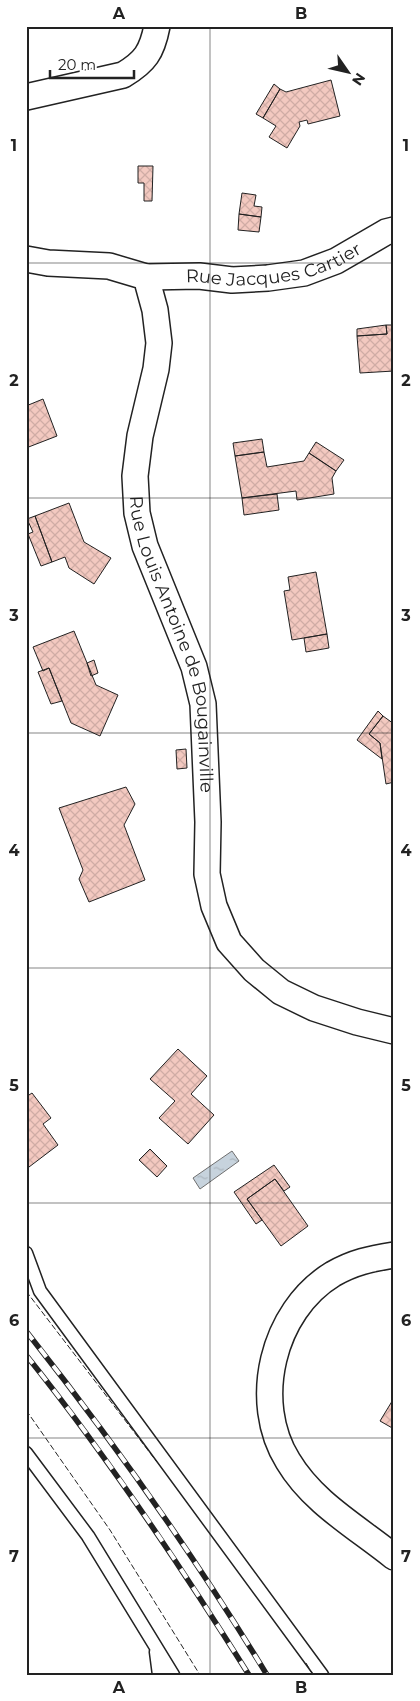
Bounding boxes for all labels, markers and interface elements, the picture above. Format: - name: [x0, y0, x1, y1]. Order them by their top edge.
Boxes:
- text: A: [112, 4, 126, 23]
- text: B: [295, 4, 307, 23]
- scale bar: [50, 48, 134, 80]
- north arrow: [322, 48, 372, 98]
- text: 20 m: [58, 55, 96, 74]
- text: N: [348, 70, 369, 89]
- text: 1: [11, 136, 17, 155]
- text: 1: [403, 136, 409, 155]
- street label: Rue Jacques Cartier: [186, 238, 365, 291]
- text: 2: [9, 371, 19, 390]
- text: 2: [401, 371, 411, 390]
- street label: Rue Louis Antoine de Bougainville: [125, 495, 218, 793]
- text: 3: [8, 606, 19, 625]
- text: 3: [400, 606, 411, 625]
- text: 4: [8, 841, 20, 860]
- text: 4: [400, 841, 412, 860]
- text: 5: [9, 1076, 19, 1095]
- text: 5: [401, 1076, 411, 1095]
- text: 6: [9, 1311, 19, 1330]
- text: 6: [401, 1311, 411, 1330]
- text: 7: [9, 1547, 19, 1566]
- text: 7: [401, 1547, 411, 1566]
- text: A: [112, 1678, 126, 1697]
- text: B: [295, 1678, 307, 1697]

